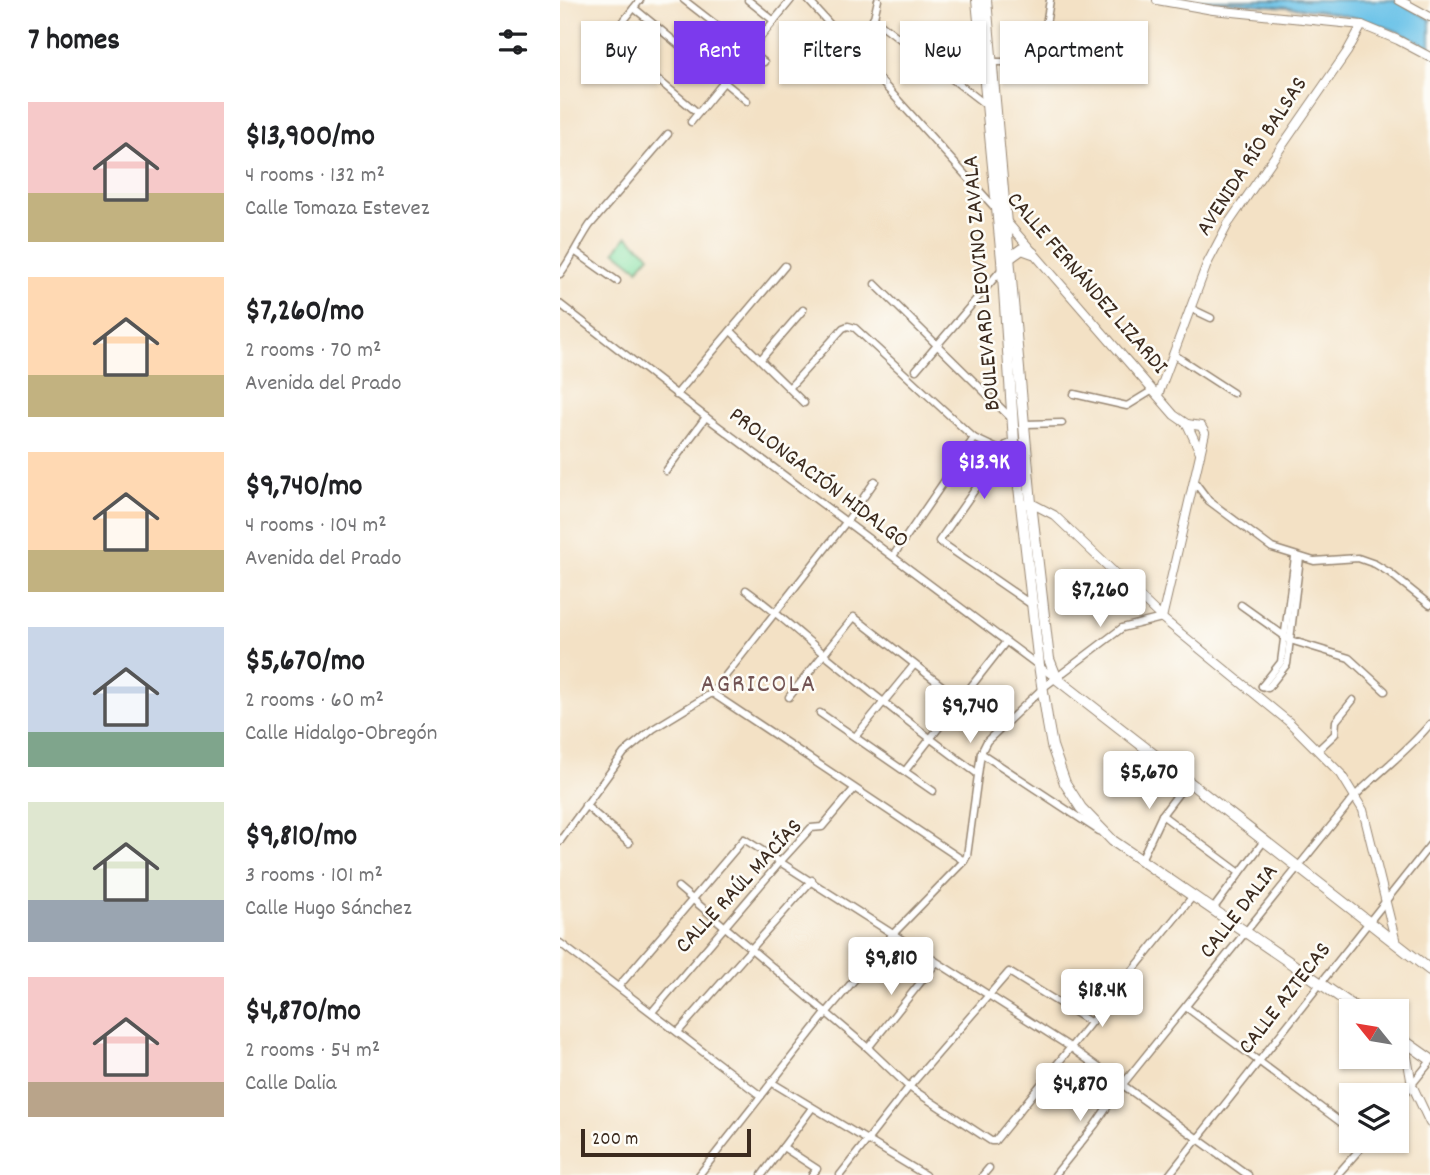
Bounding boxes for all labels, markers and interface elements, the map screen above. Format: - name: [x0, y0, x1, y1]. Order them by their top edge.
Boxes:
- text: 7 homes: [28, 21, 120, 64]
- chip: Buy: [581, 21, 660, 84]
- chip: Rent: [674, 21, 765, 84]
- chip: Filters: [779, 21, 886, 84]
- chip: New: [900, 21, 986, 84]
- chip: Apartment: [1000, 21, 1148, 84]
- icon: filters: [494, 23, 532, 61]
- street label: AVENIDA RÍO BALSAS: [1189, 71, 1317, 243]
- text: $13,900/mo: [245, 117, 375, 160]
- icon: home: [84, 130, 168, 214]
- street label: BOULEVARD LEOVINO ZAVALA: [955, 154, 1011, 412]
- text: 4 rooms · 132 m²: [245, 160, 385, 193]
- street label: CALLE FERNÁNDEZ LIZARDI: [997, 186, 1175, 382]
- text: Calle Tomaza Estevez: [245, 193, 429, 226]
- text: $7,260/mo: [245, 292, 364, 335]
- icon: home: [84, 305, 168, 389]
- text: 2 rooms · 70 m²: [245, 335, 381, 368]
- text: Avenida del Prado: [245, 368, 401, 401]
- street label: PROLONGACIÓN HIDALGO: [721, 400, 915, 558]
- pin: $13.9K: [927, 442, 1041, 501]
- text: $13.9K: [958, 447, 1010, 480]
- text: $9,740/mo: [245, 467, 362, 510]
- icon: home: [84, 480, 168, 564]
- text: 4 rooms · 104 m²: [245, 510, 387, 543]
- text: Avenida del Prado: [245, 543, 401, 576]
- pin: $7,260: [1043, 570, 1157, 629]
- text: $7,260: [1071, 575, 1129, 608]
- text: $5,670/mo: [245, 642, 365, 685]
- icon: home: [84, 655, 168, 739]
- district label: AGRICOLA: [701, 667, 817, 704]
- text: 2 rooms · 60 m²: [245, 685, 384, 718]
- pin: $9,740: [913, 686, 1027, 745]
- text: $9,740: [941, 691, 999, 724]
- text: Calle Hidalgo-Obregón: [245, 718, 437, 751]
- pin: $5,670: [1092, 752, 1206, 811]
- text: $5,670: [1119, 757, 1179, 790]
- street label: CALLE RAÚL MACÍAS: [669, 812, 811, 962]
- text: $9,810/mo: [245, 817, 357, 860]
- icon: home: [84, 830, 168, 914]
- street label: CALLE DALIA: [1193, 858, 1287, 966]
- text: 3 rooms · 101 m²: [245, 860, 383, 893]
- text: Calle Hugo Sánchez: [245, 893, 412, 926]
- street label: CALLE AZTECAS: [1231, 936, 1341, 1062]
- pin: $9,810: [834, 937, 948, 997]
- text: $9,810: [864, 943, 918, 976]
- pin: $18.4K: [1045, 970, 1159, 1029]
- text: $18.4K: [1077, 975, 1127, 1008]
- text: $4,870/mo: [245, 992, 361, 1035]
- north arrow: [1339, 999, 1409, 1069]
- map controls: [1339, 999, 1409, 1153]
- icon: home: [84, 1005, 168, 1089]
- text: 2 rooms · 54 m²: [245, 1035, 380, 1068]
- pin: $4,870: [1023, 1064, 1137, 1123]
- text: Calle Dalia: [245, 1068, 337, 1101]
- text: $4,870: [1052, 1069, 1108, 1102]
- button: layers: [1339, 1083, 1409, 1153]
- scale bar: [581, 1126, 751, 1158]
- text: 200 m: [592, 1127, 638, 1154]

